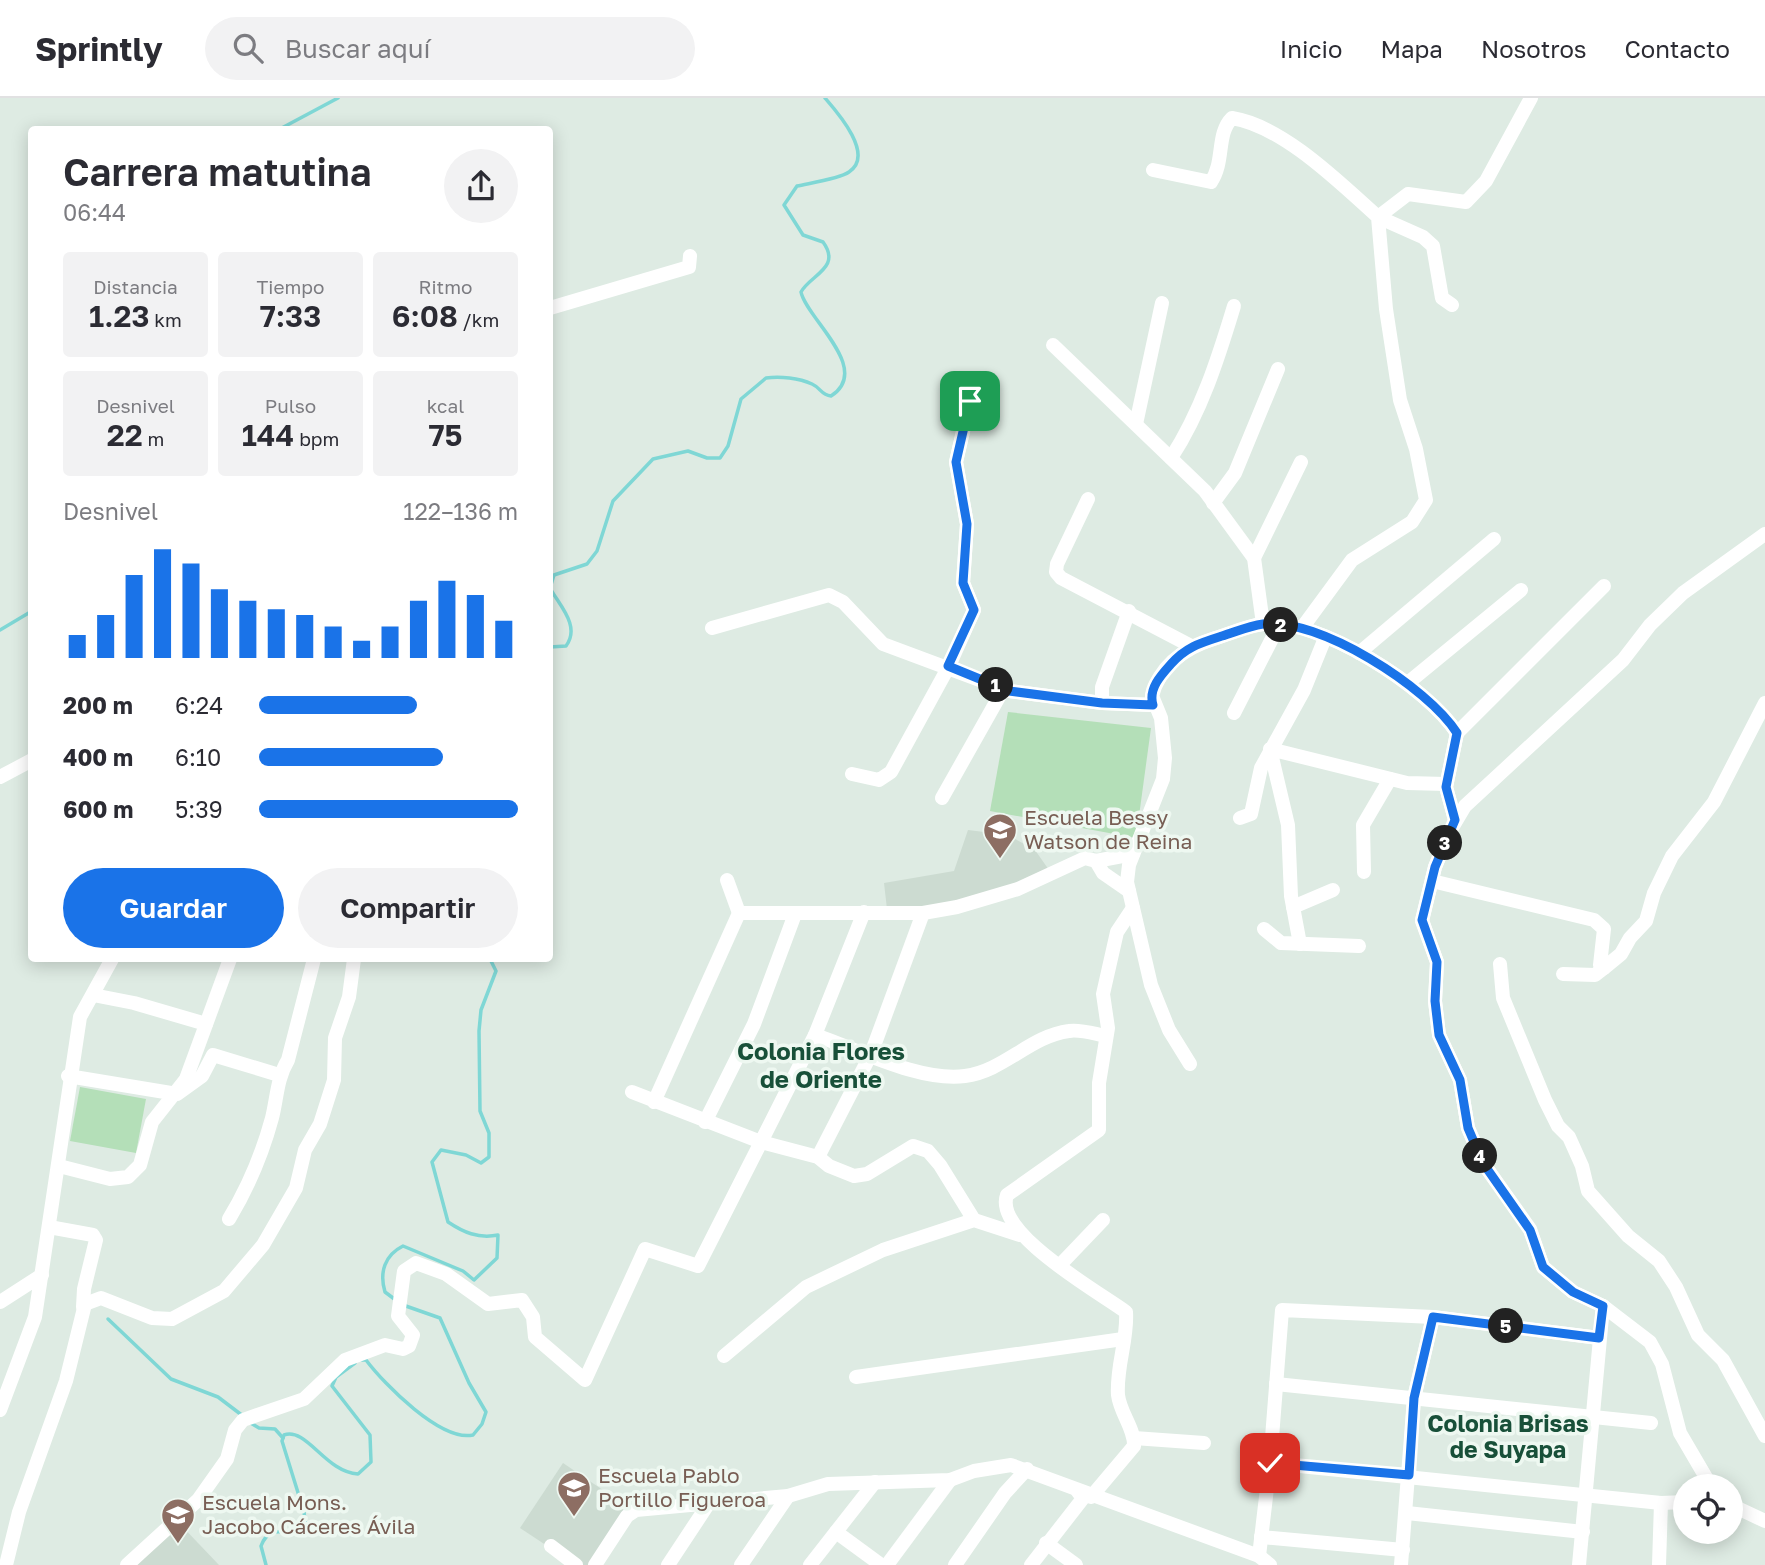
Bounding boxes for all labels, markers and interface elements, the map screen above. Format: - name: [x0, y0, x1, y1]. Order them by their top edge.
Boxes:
- search box: [205, 17, 695, 80]
- text: Sprintly: [35, 29, 163, 68]
- icon: search: [229, 29, 267, 67]
- text: Buscar aquí: [285, 33, 431, 64]
- text: Inicio: [1280, 34, 1342, 63]
- text: Mapa: [1380, 34, 1443, 63]
- text: Nosotros: [1481, 34, 1587, 63]
- text: Contacto: [1625, 34, 1730, 63]
- text: Carrera matutina: [63, 149, 372, 194]
- button: share: [444, 149, 518, 223]
- text: 06:44: [63, 198, 126, 226]
- text: Distancia: [93, 275, 178, 298]
- text: Tiempo: [257, 275, 324, 298]
- text: Ritmo: [419, 275, 472, 298]
- text: 1.23: [89, 298, 150, 334]
- text: 7:33: [260, 298, 321, 334]
- text: 6:08: [392, 298, 458, 334]
- text: km: [150, 308, 182, 331]
- text: /km: [458, 308, 499, 331]
- pin: [940, 371, 1000, 431]
- icon: arrive: [951, 382, 989, 420]
- text: Desnivel: [96, 394, 175, 417]
- text: Pulso: [265, 394, 316, 417]
- text: kcal: [427, 394, 464, 417]
- text: 22: [107, 417, 143, 453]
- text: 144: [242, 417, 294, 453]
- text: 75: [428, 417, 463, 453]
- text: m: [143, 427, 164, 450]
- text: bpm: [294, 427, 339, 450]
- text: Desnivel: [63, 497, 158, 525]
- text: 122–136 m: [403, 497, 518, 525]
- pin: 2: [1264, 608, 1298, 642]
- text: 2: [1275, 613, 1286, 636]
- pin: 1: [978, 668, 1014, 702]
- text: 1: [991, 673, 1000, 696]
- text: 200 m: [63, 691, 133, 719]
- text: 6:24: [175, 691, 223, 719]
- text: 400 m: [63, 743, 133, 771]
- text: 6:10: [175, 743, 221, 771]
- text: 600 m: [63, 795, 133, 823]
- text: 5:39: [175, 795, 223, 823]
- place label: Escuela Bessy Watson de Reina: [1024, 804, 1192, 854]
- school or university icon: Escuela Bessy Watson de Reina: [981, 811, 1019, 860]
- pin: 3: [1428, 826, 1462, 860]
- text: 3: [1439, 831, 1450, 854]
- button: Guardar: [63, 868, 284, 948]
- button: Compartir: [298, 868, 518, 948]
- district label: Colonia Flores de Oriente: [737, 1036, 905, 1093]
- pin: 4: [1462, 1138, 1498, 1174]
- text: 4: [1474, 1144, 1485, 1167]
- pin: 5: [1488, 1308, 1524, 1344]
- text: 5: [1500, 1314, 1511, 1337]
- district label: Colonia Brisas de Suyapa: [1427, 1409, 1589, 1463]
- pin: [1240, 1433, 1300, 1493]
- icon: check: [1251, 1444, 1289, 1482]
- place label: Escuela Pablo Portillo Figueroa: [598, 1462, 766, 1512]
- school or university icon: Escuela Pablo Portillo Figueroa: [555, 1469, 593, 1518]
- map controls: [1673, 1474, 1743, 1544]
- button: locate: [1673, 1474, 1743, 1544]
- place label: Escuela Mons. Jacobo Cáceres Ávila: [202, 1489, 415, 1539]
- school or university icon: Escuela Mons. Jacobo Cáceres Ávila: [159, 1496, 197, 1545]

